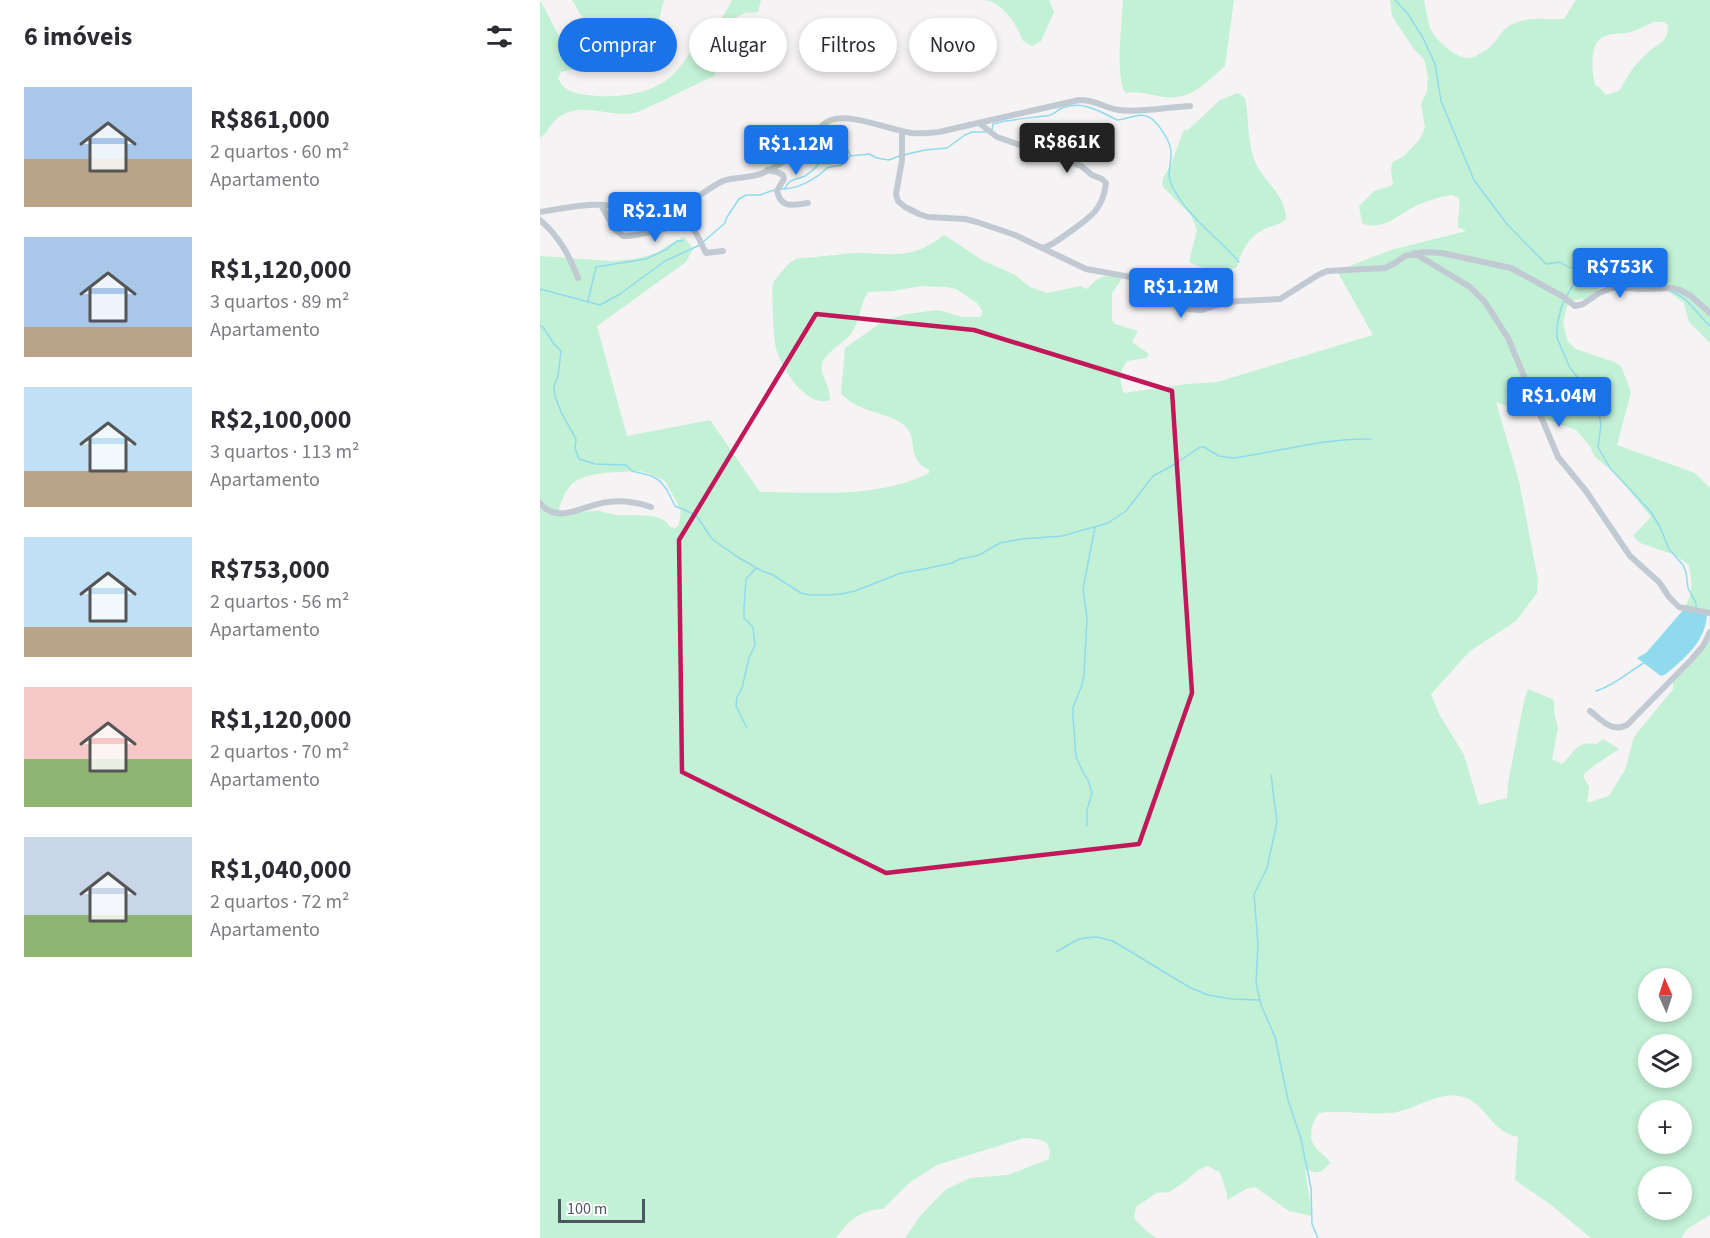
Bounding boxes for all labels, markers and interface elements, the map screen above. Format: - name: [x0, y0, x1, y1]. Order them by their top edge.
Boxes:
- text: 6 imóveis: [24, 18, 132, 55]
- chip: Comprar: [558, 18, 677, 72]
- chip: Alugar: [689, 18, 787, 72]
- chip: Filtros: [799, 18, 897, 72]
- chip: Novo: [909, 18, 997, 72]
- icon: filters: [483, 20, 516, 53]
- text: R$861,000: [210, 101, 330, 138]
- icon: home: [72, 111, 144, 183]
- pin: R$861K: [1018, 123, 1116, 174]
- pin: R$1.12M: [741, 125, 851, 176]
- text: R$861K: [1034, 128, 1100, 156]
- text: R$1.12M: [758, 130, 834, 158]
- text: 2 quartos · 60 m²: [210, 138, 349, 166]
- text: Apartamento: [210, 166, 320, 194]
- pin: R$2.1M: [606, 192, 704, 243]
- text: R$2.1M: [622, 197, 688, 225]
- pin: R$753K: [1571, 248, 1669, 299]
- text: R$1,120,000: [210, 251, 351, 288]
- text: R$753K: [1587, 253, 1653, 281]
- icon: home: [72, 261, 144, 333]
- pin: R$1.12M: [1126, 268, 1236, 319]
- text: R$1.12M: [1143, 273, 1219, 301]
- text: 3 quartos · 89 m²: [210, 288, 349, 316]
- text: Apartamento: [210, 316, 320, 344]
- pin: R$1.04M: [1504, 377, 1614, 428]
- text: R$1.04M: [1521, 382, 1597, 410]
- text: R$2,100,000: [210, 401, 351, 438]
- icon: home: [72, 411, 144, 483]
- text: 3 quartos · 113 m²: [210, 438, 359, 466]
- text: Apartamento: [210, 466, 320, 494]
- text: R$753,000: [210, 551, 330, 588]
- icon: home: [72, 561, 144, 633]
- text: 2 quartos · 56 m²: [210, 588, 349, 616]
- text: Apartamento: [210, 616, 320, 644]
- text: R$1,120,000: [210, 701, 351, 738]
- icon: home: [72, 711, 144, 783]
- text: 2 quartos · 70 m²: [210, 738, 349, 766]
- text: Apartamento: [210, 766, 320, 794]
- text: R$1,040,000: [210, 851, 351, 888]
- icon: home: [72, 861, 144, 933]
- text: 2 quartos · 72 m²: [210, 888, 349, 916]
- text: Apartamento: [210, 916, 320, 944]
- north arrow: [1638, 968, 1692, 1022]
- map controls: [1638, 968, 1692, 1220]
- button: layers: [1638, 1034, 1692, 1088]
- button: +: [1638, 1100, 1692, 1154]
- button: −: [1638, 1166, 1692, 1220]
- scale bar: [558, 1196, 645, 1224]
- text: 100 m: [567, 1198, 607, 1220]

